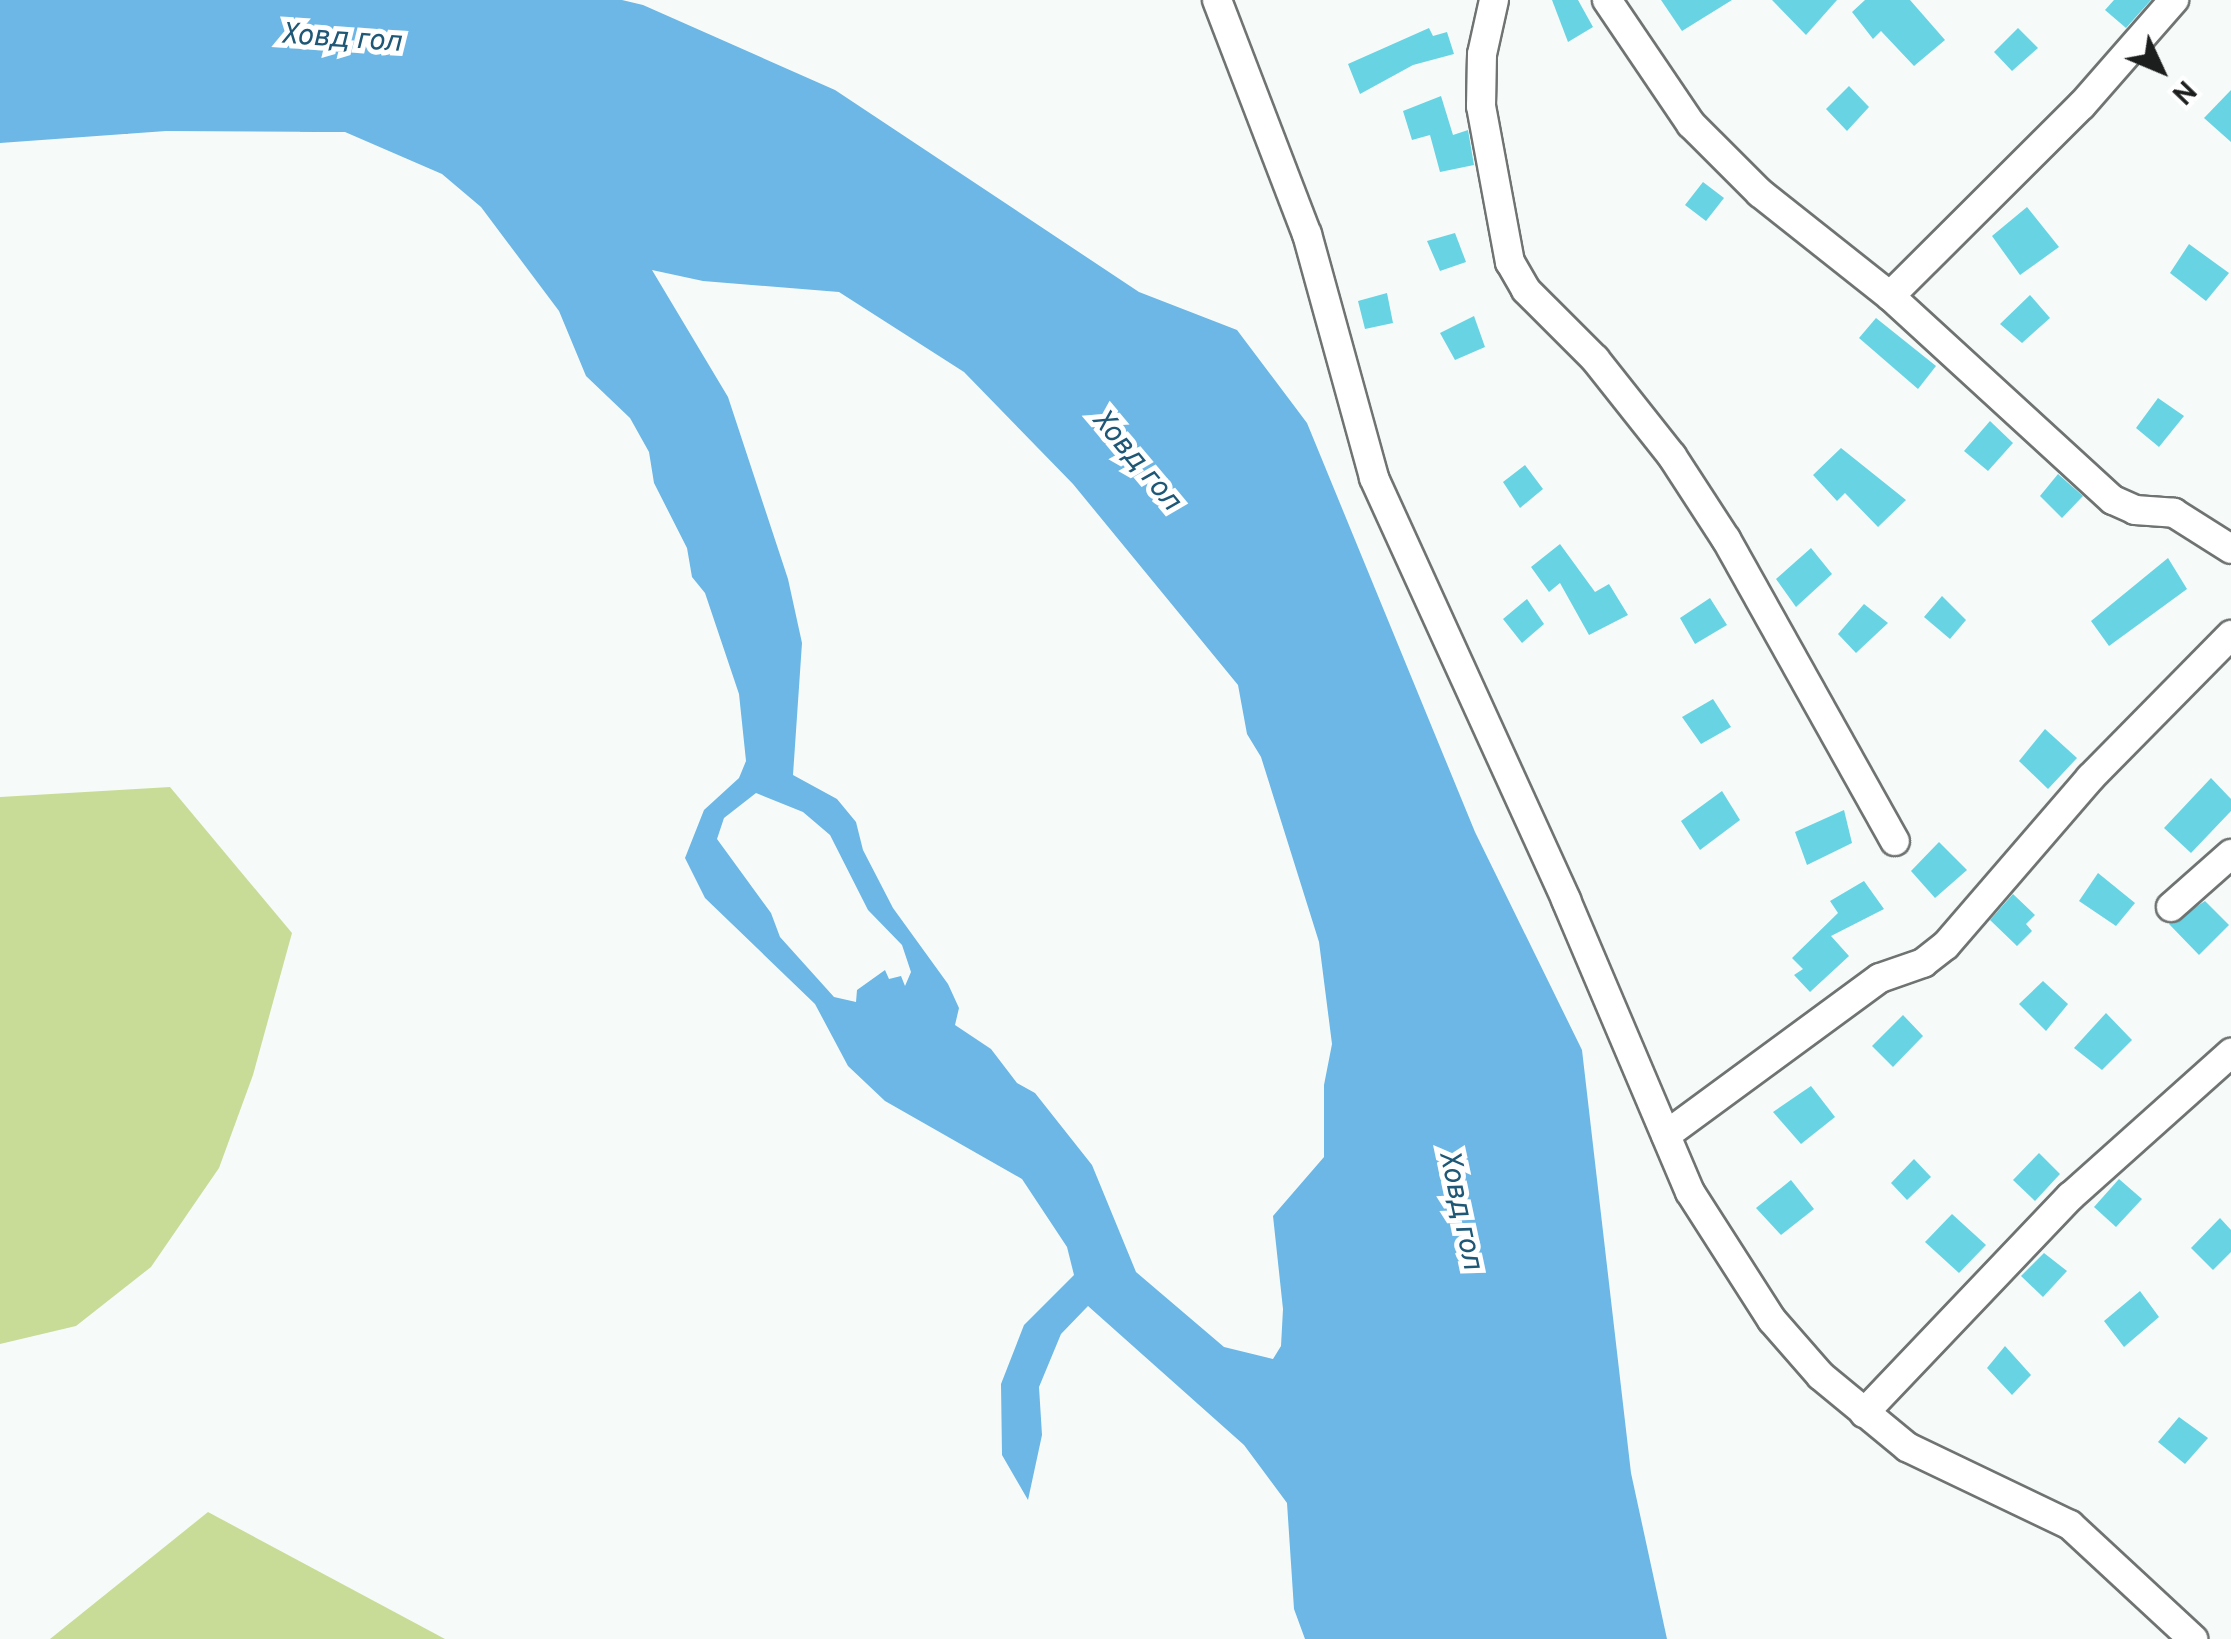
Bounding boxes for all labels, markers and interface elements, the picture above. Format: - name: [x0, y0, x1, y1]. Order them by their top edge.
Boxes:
- water label: Ховд гол: [279, 18, 403, 62]
- north arrow: [2111, 20, 2211, 120]
- text: N: [2163, 71, 2203, 111]
- water label: Ховд гол: [1082, 403, 1188, 519]
- water label: Ховд гол: [1429, 1147, 1489, 1273]

